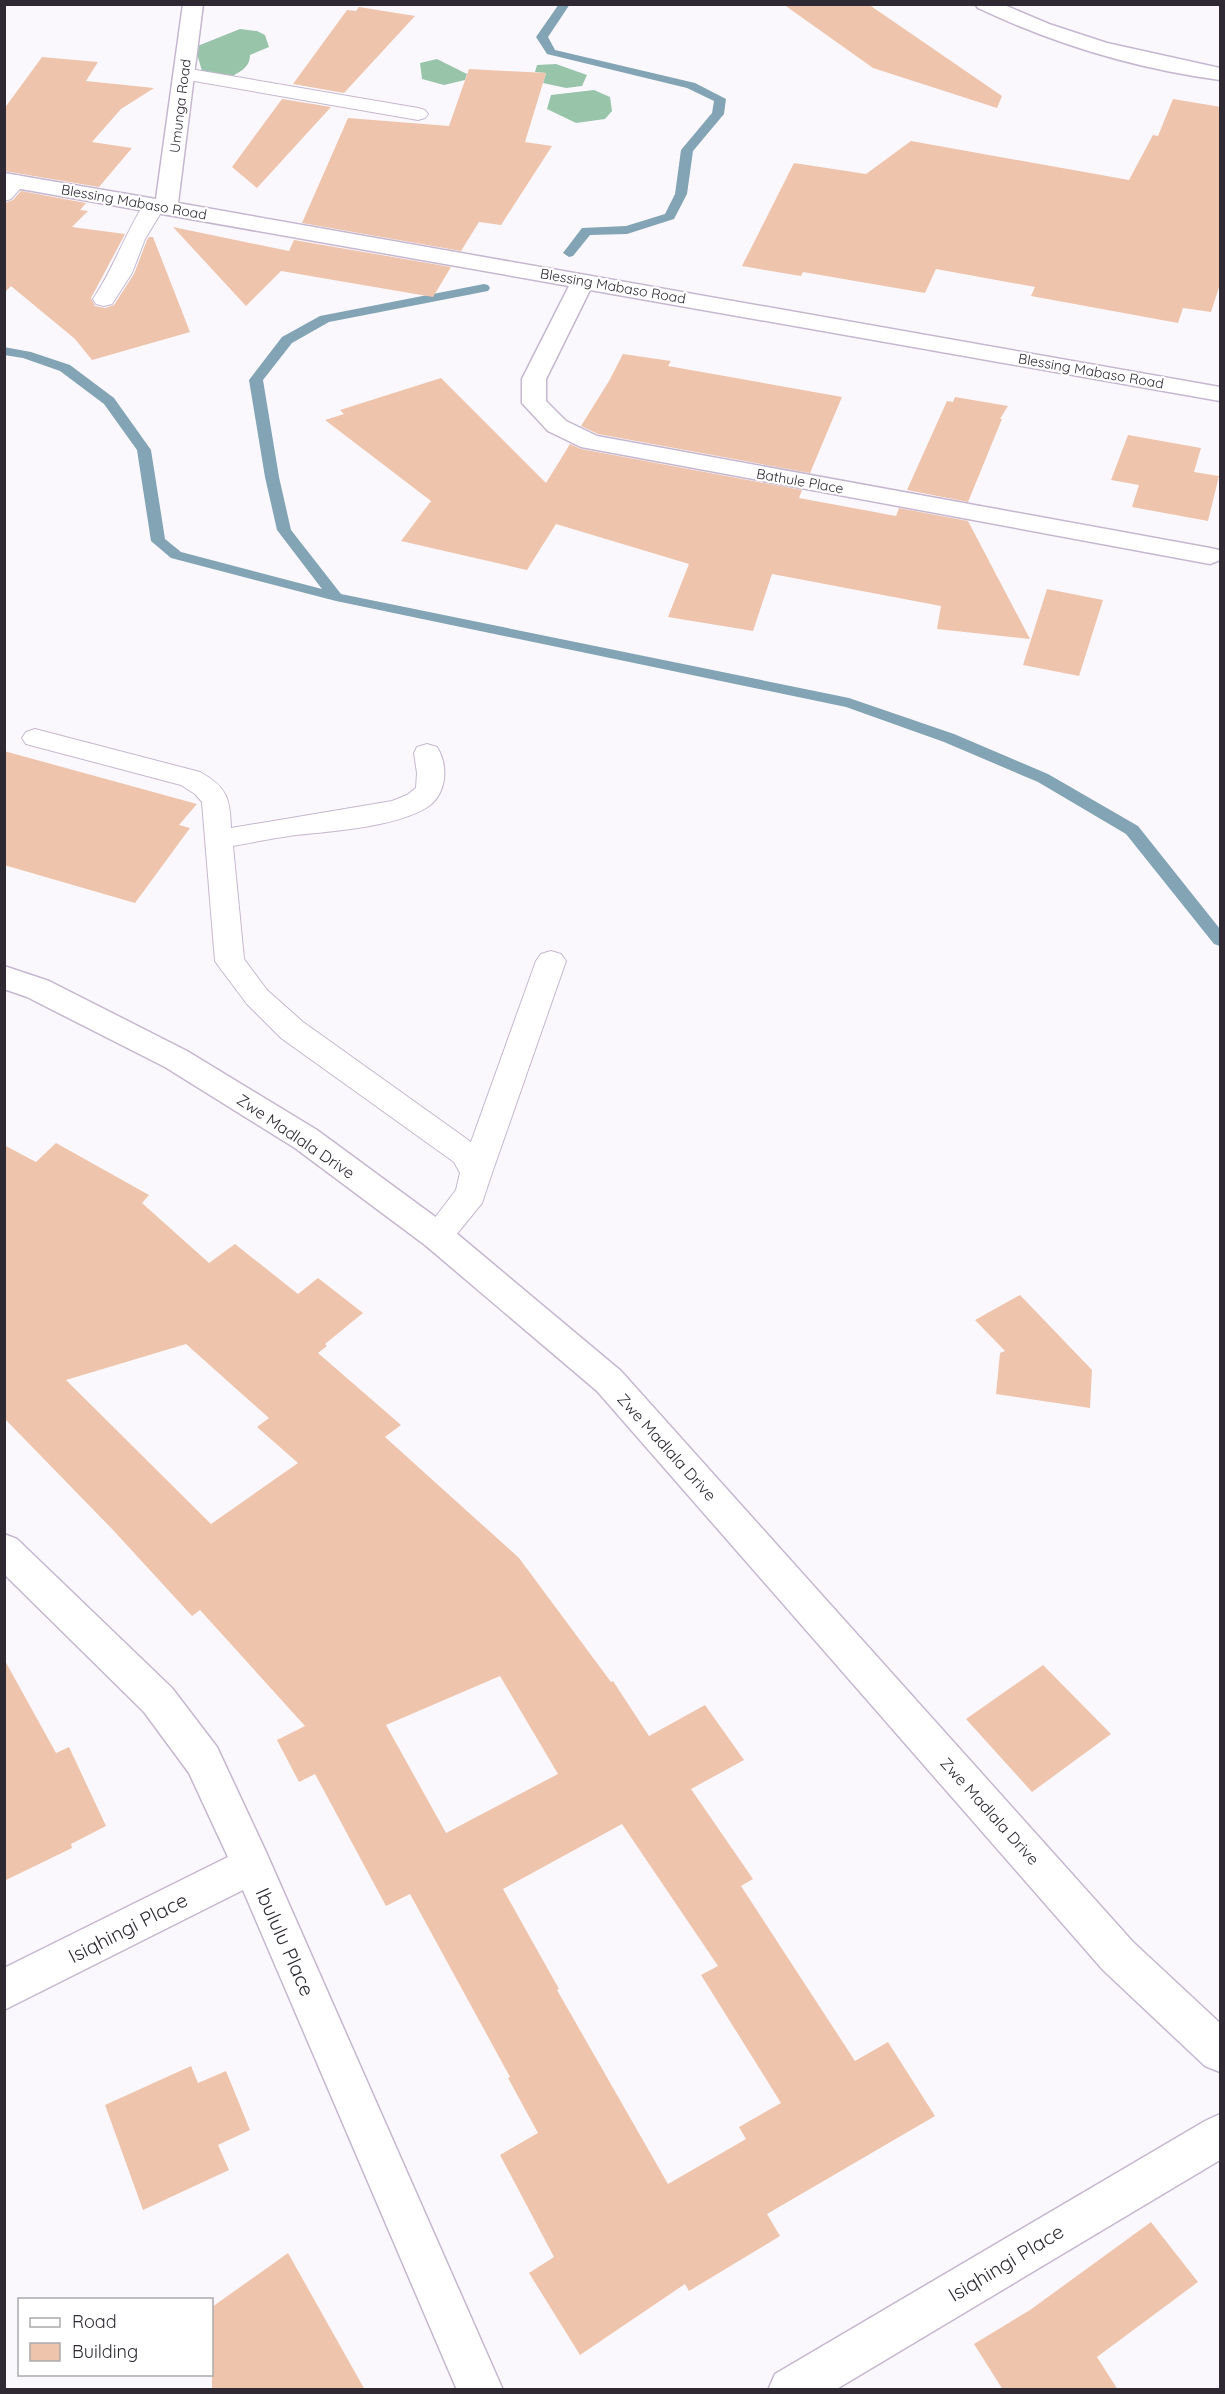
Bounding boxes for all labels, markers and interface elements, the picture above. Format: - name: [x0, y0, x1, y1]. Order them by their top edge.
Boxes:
- street label: Umunga Road: [165, 58, 195, 154]
- street label: Blessing Mabaso Road: [60, 180, 208, 224]
- street label: Blessing Mabaso Road: [539, 264, 687, 308]
- street label: Blessing Mabaso Road: [1017, 349, 1165, 393]
- street label: Bathule Place: [755, 464, 845, 498]
- street label: Zwe Madlala Drive: [233, 1089, 359, 1183]
- street label: Zwe Madlala Drive: [613, 1389, 721, 1505]
- street label: Zwe Madlala Drive: [936, 1753, 1044, 1869]
- street label: Ibululu Place: [250, 1884, 320, 2000]
- street label: Isiqhingi Place: [64, 1887, 192, 1968]
- street label: Isiqhingi Place: [943, 2218, 1068, 2307]
- legend: [18, 2298, 213, 2376]
- text: Road: [72, 2310, 117, 2333]
- text: Building: [72, 2340, 138, 2363]

